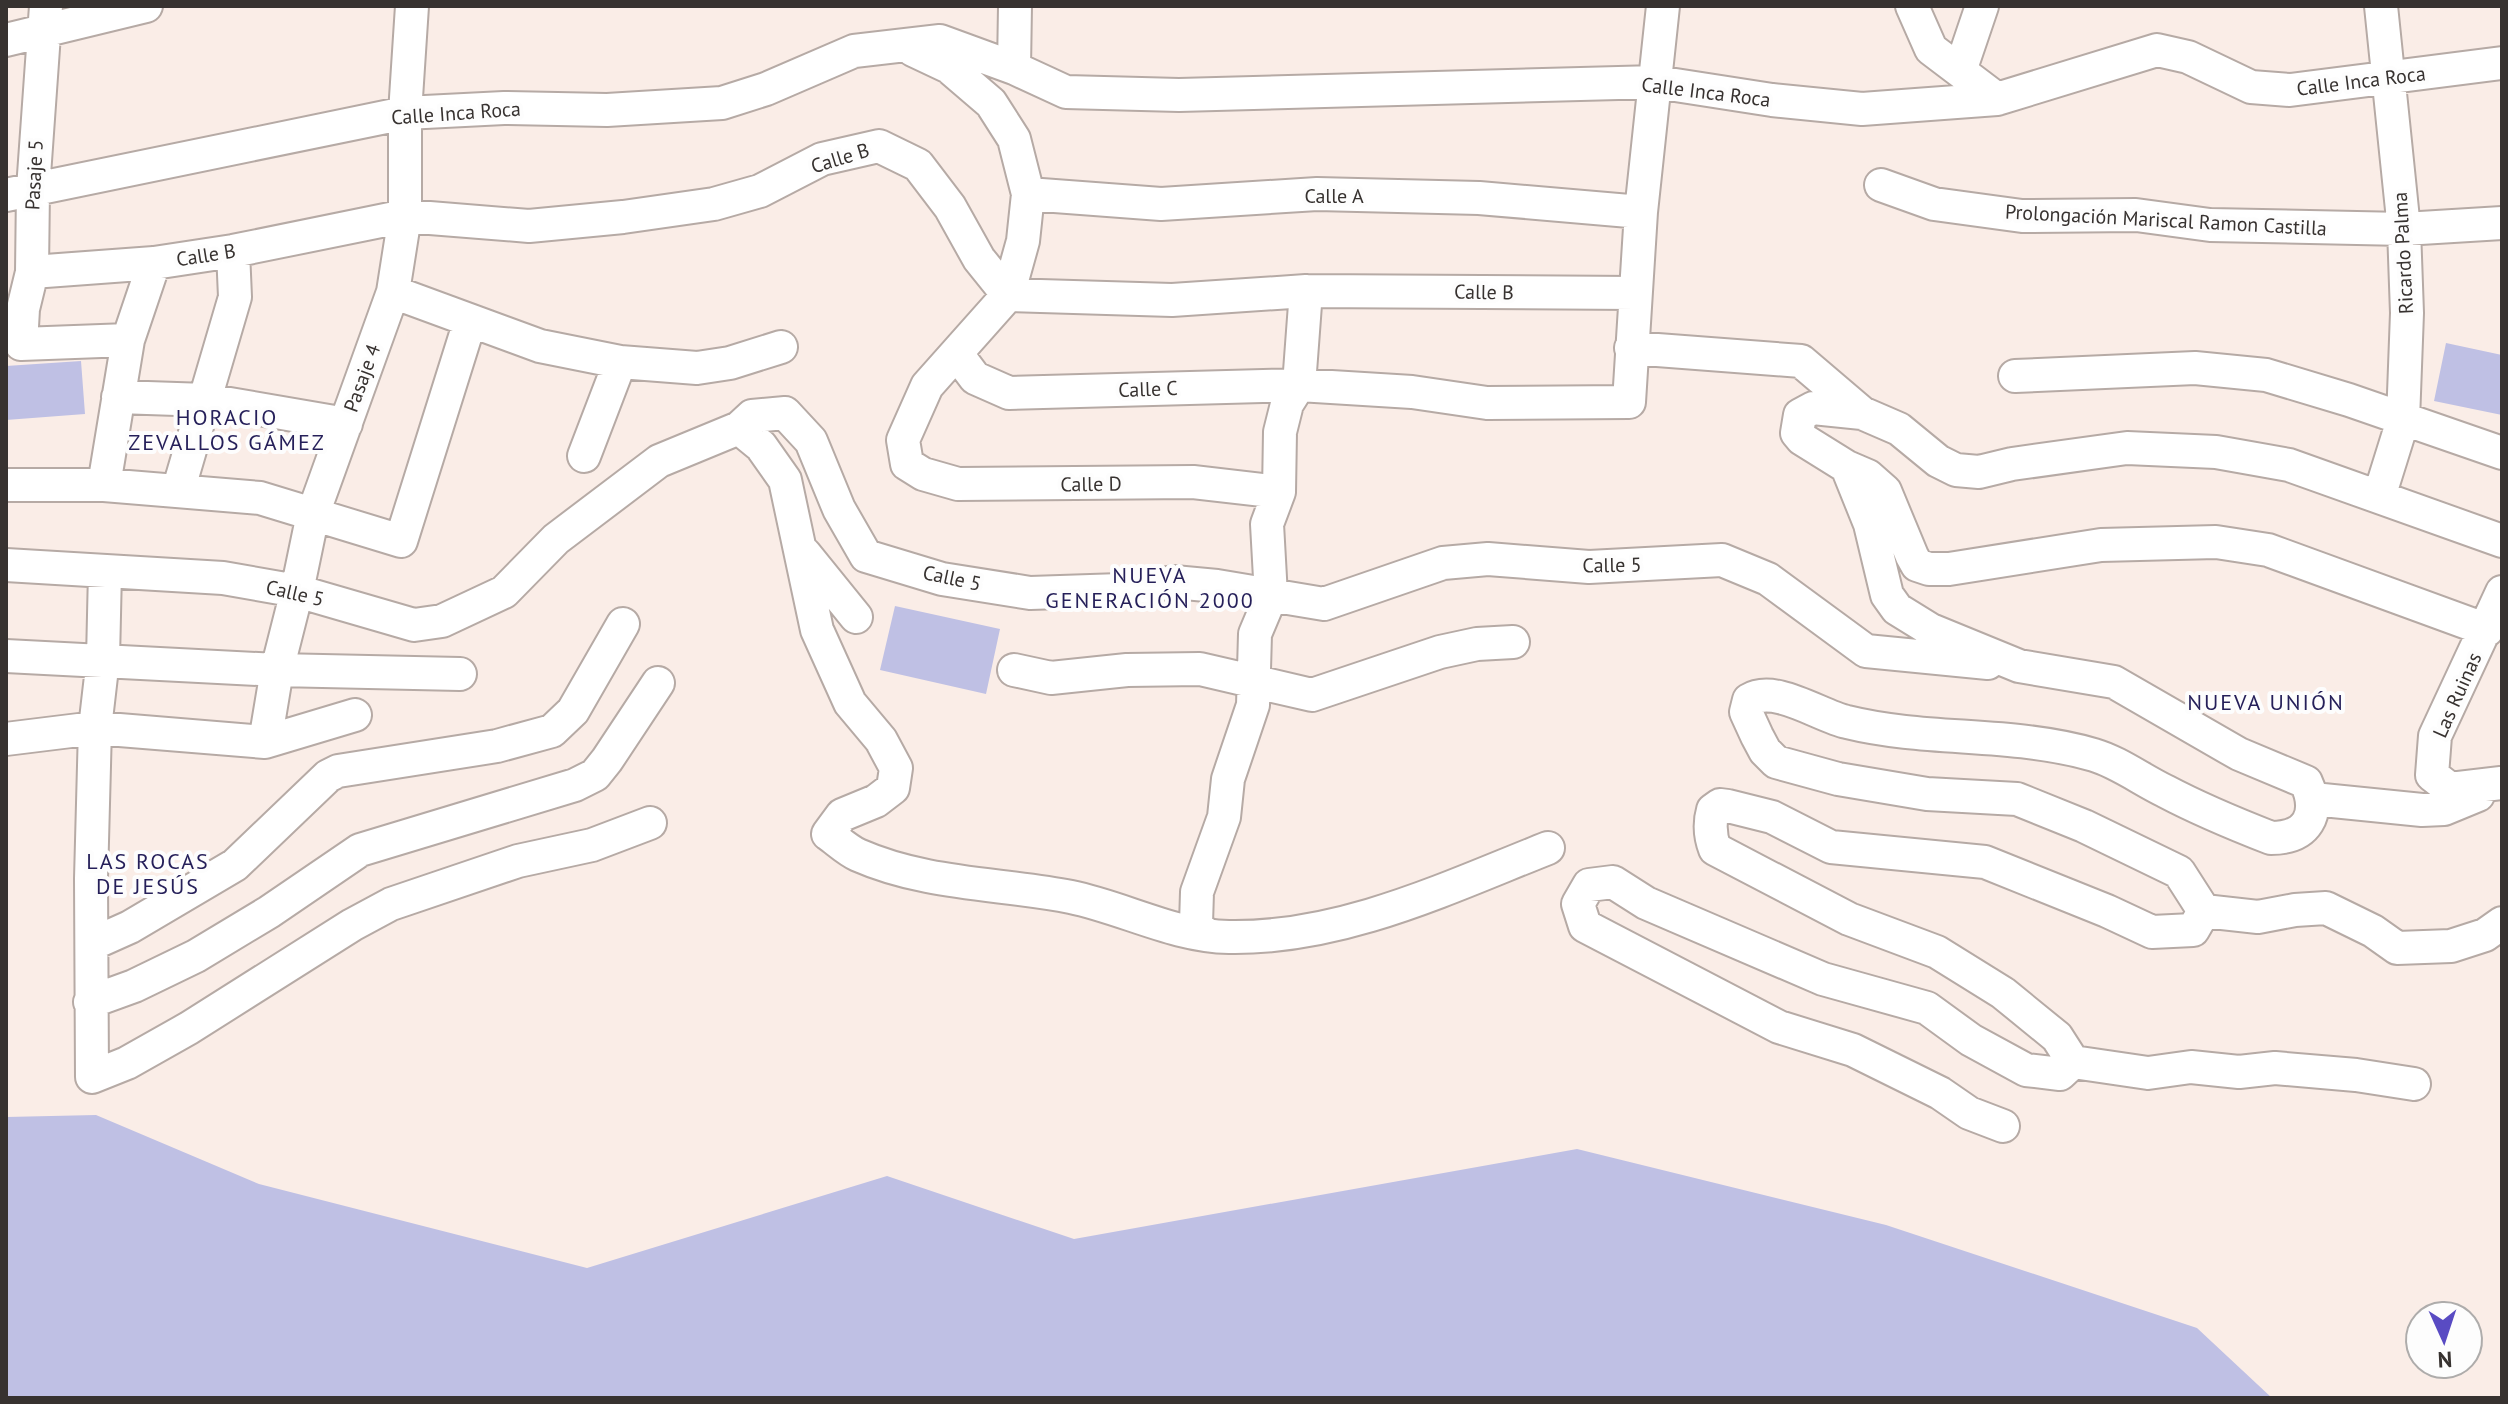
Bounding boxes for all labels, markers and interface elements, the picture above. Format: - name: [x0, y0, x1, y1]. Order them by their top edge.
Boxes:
- street label: Calle Inca Roca: [2295, 60, 2427, 102]
- street label: Calle Inca Roca: [1640, 71, 1772, 113]
- street label: Calle Inca Roca: [390, 96, 522, 130]
- street label: Calle B: [808, 137, 872, 179]
- street label: Pasaje 5: [19, 139, 49, 211]
- street label: Calle A: [1304, 183, 1364, 209]
- street label: Ricardo Palma: [2387, 191, 2419, 315]
- street label: Prolongación Mariscal Ramon Castilla: [2005, 199, 2327, 241]
- street label: Calle B: [174, 237, 238, 273]
- street label: Calle B: [1454, 278, 1514, 306]
- street label: Pasaje 4: [338, 340, 386, 416]
- street label: Calle C: [1118, 375, 1178, 403]
- district label: HORACIO ZEVALLOS GÁMEZ: [128, 403, 326, 456]
- street label: Calle D: [1060, 470, 1122, 498]
- street label: Calle 5: [1582, 551, 1642, 579]
- street label: Calle 5: [920, 559, 984, 597]
- district label: NUEVA GENERACIÓN 2000: [1045, 561, 1255, 614]
- street label: Calle 5: [263, 574, 327, 612]
- street label: Las Ruinas: [2427, 648, 2487, 742]
- district label: NUEVA UNIÓN: [2187, 688, 2345, 716]
- district label: LAS ROCAS DE JESÚS: [86, 847, 210, 900]
- north arrow: [2404, 1300, 2484, 1380]
- text: N: [2437, 1346, 2453, 1374]

